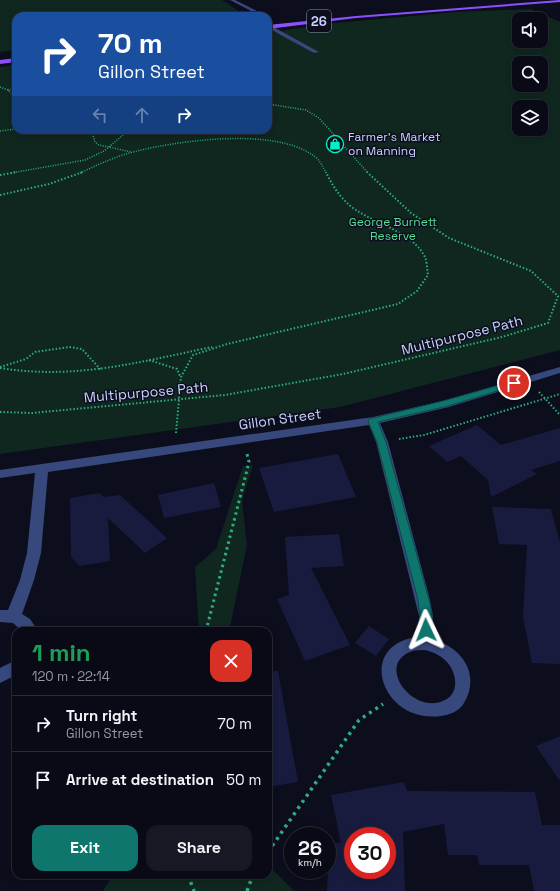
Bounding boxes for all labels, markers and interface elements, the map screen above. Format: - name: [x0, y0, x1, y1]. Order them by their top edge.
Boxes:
- road number: 26: [307, 10, 331, 32]
- map controls: [512, 12, 548, 136]
- button: sound: [512, 12, 548, 48]
- text: 70 m: [98, 25, 163, 61]
- icon: right: [32, 28, 84, 80]
- button: search: [512, 56, 548, 92]
- text: Gillon Street: [98, 60, 205, 83]
- button: layers: [512, 100, 548, 136]
- icon: left: [89, 104, 111, 126]
- icon: ahead: [131, 104, 153, 126]
- icon: right: [173, 104, 195, 126]
- place label: Farmer's Market on Manning: [348, 129, 440, 159]
- shop icon: Farmer's Market on Manning: [325, 134, 345, 154]
- park label: George Burnett Reserve: [349, 214, 437, 244]
- street label: Multipurpose Path: [399, 311, 525, 359]
- pin: [497, 366, 531, 400]
- icon: arrive: [503, 372, 525, 394]
- street label: Multipurpose Path: [83, 378, 209, 406]
- street label: Gillon Street: [238, 404, 322, 434]
- position arrow: [405, 609, 447, 651]
- text: 1 min: [32, 637, 91, 668]
- button: close: [210, 640, 252, 682]
- text: 120 m · 22:14: [32, 668, 110, 685]
- text: Turn right: [66, 706, 137, 725]
- icon: right: [32, 713, 54, 735]
- text: 70 m: [217, 714, 252, 733]
- text: Gillon Street: [66, 725, 143, 742]
- icon: arrive: [32, 769, 54, 791]
- text: Arrive at destination: [66, 770, 214, 789]
- text: 50 m: [226, 770, 261, 789]
- button: Exit: [32, 825, 138, 871]
- button: Share: [146, 825, 252, 871]
- speed limit sign: 30: [344, 827, 396, 879]
- text: 26: [298, 835, 322, 861]
- text: km/h: [298, 856, 322, 869]

